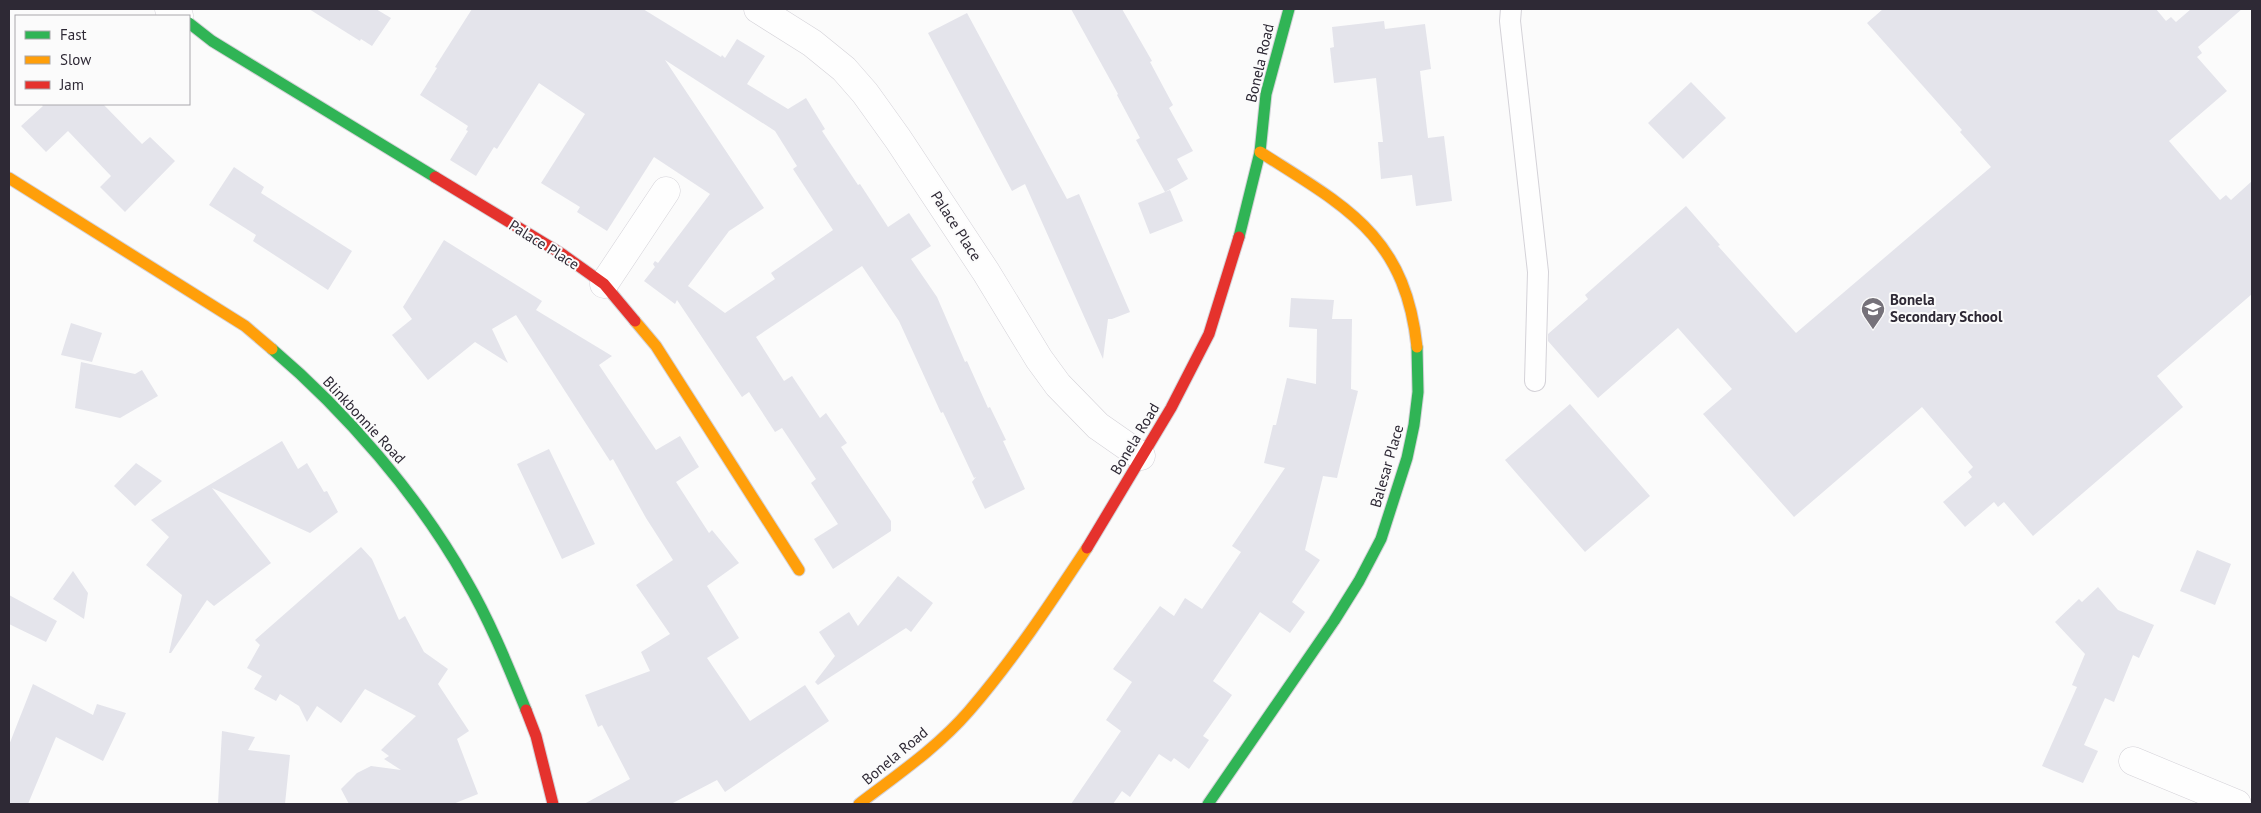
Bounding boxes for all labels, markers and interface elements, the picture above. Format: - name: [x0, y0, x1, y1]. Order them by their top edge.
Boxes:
- legend: [15, 15, 190, 105]
- street label: Bonela Road: [1241, 22, 1278, 104]
- text: Fast: [60, 25, 87, 44]
- text: Slow: [60, 50, 91, 69]
- text: Jam: [59, 75, 84, 94]
- street label: Palace Place: [927, 187, 986, 264]
- street label: Palace Place: [506, 215, 583, 274]
- place label: Bonela Secondary School: [1890, 290, 2003, 326]
- school or university icon: Bonela Secondary School: [1860, 296, 1886, 330]
- street label: Blinkbonnie Road: [319, 372, 410, 467]
- street label: Bonela Road: [1106, 399, 1163, 478]
- street label: Balesar Place: [1366, 422, 1407, 509]
- street label: Bonela Road: [858, 723, 932, 789]

